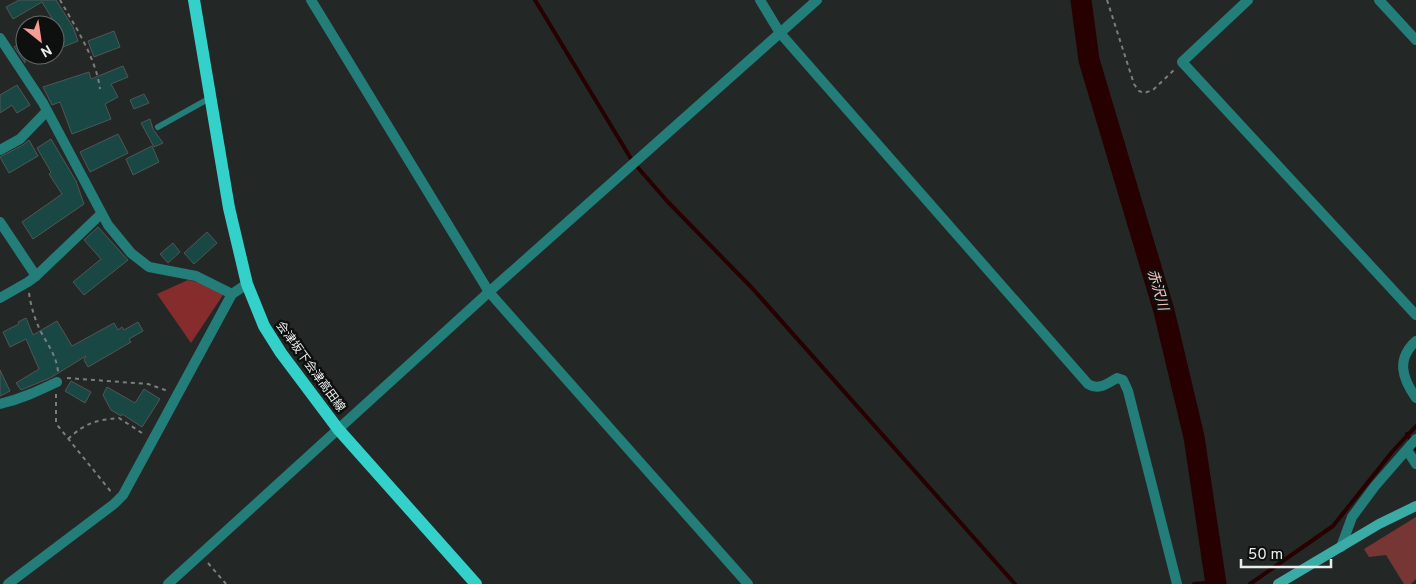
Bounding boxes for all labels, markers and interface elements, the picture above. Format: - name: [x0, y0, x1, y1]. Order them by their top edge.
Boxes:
- north arrow: [15, 15, 65, 65]
- text: N: [37, 40, 54, 60]
- water label: 赤沢川: [1143, 267, 1172, 314]
- street label: 会津坂下会津高田線: [272, 319, 348, 415]
- scale bar: [1241, 536, 1331, 568]
- text: 50 m: [1248, 546, 1283, 565]

